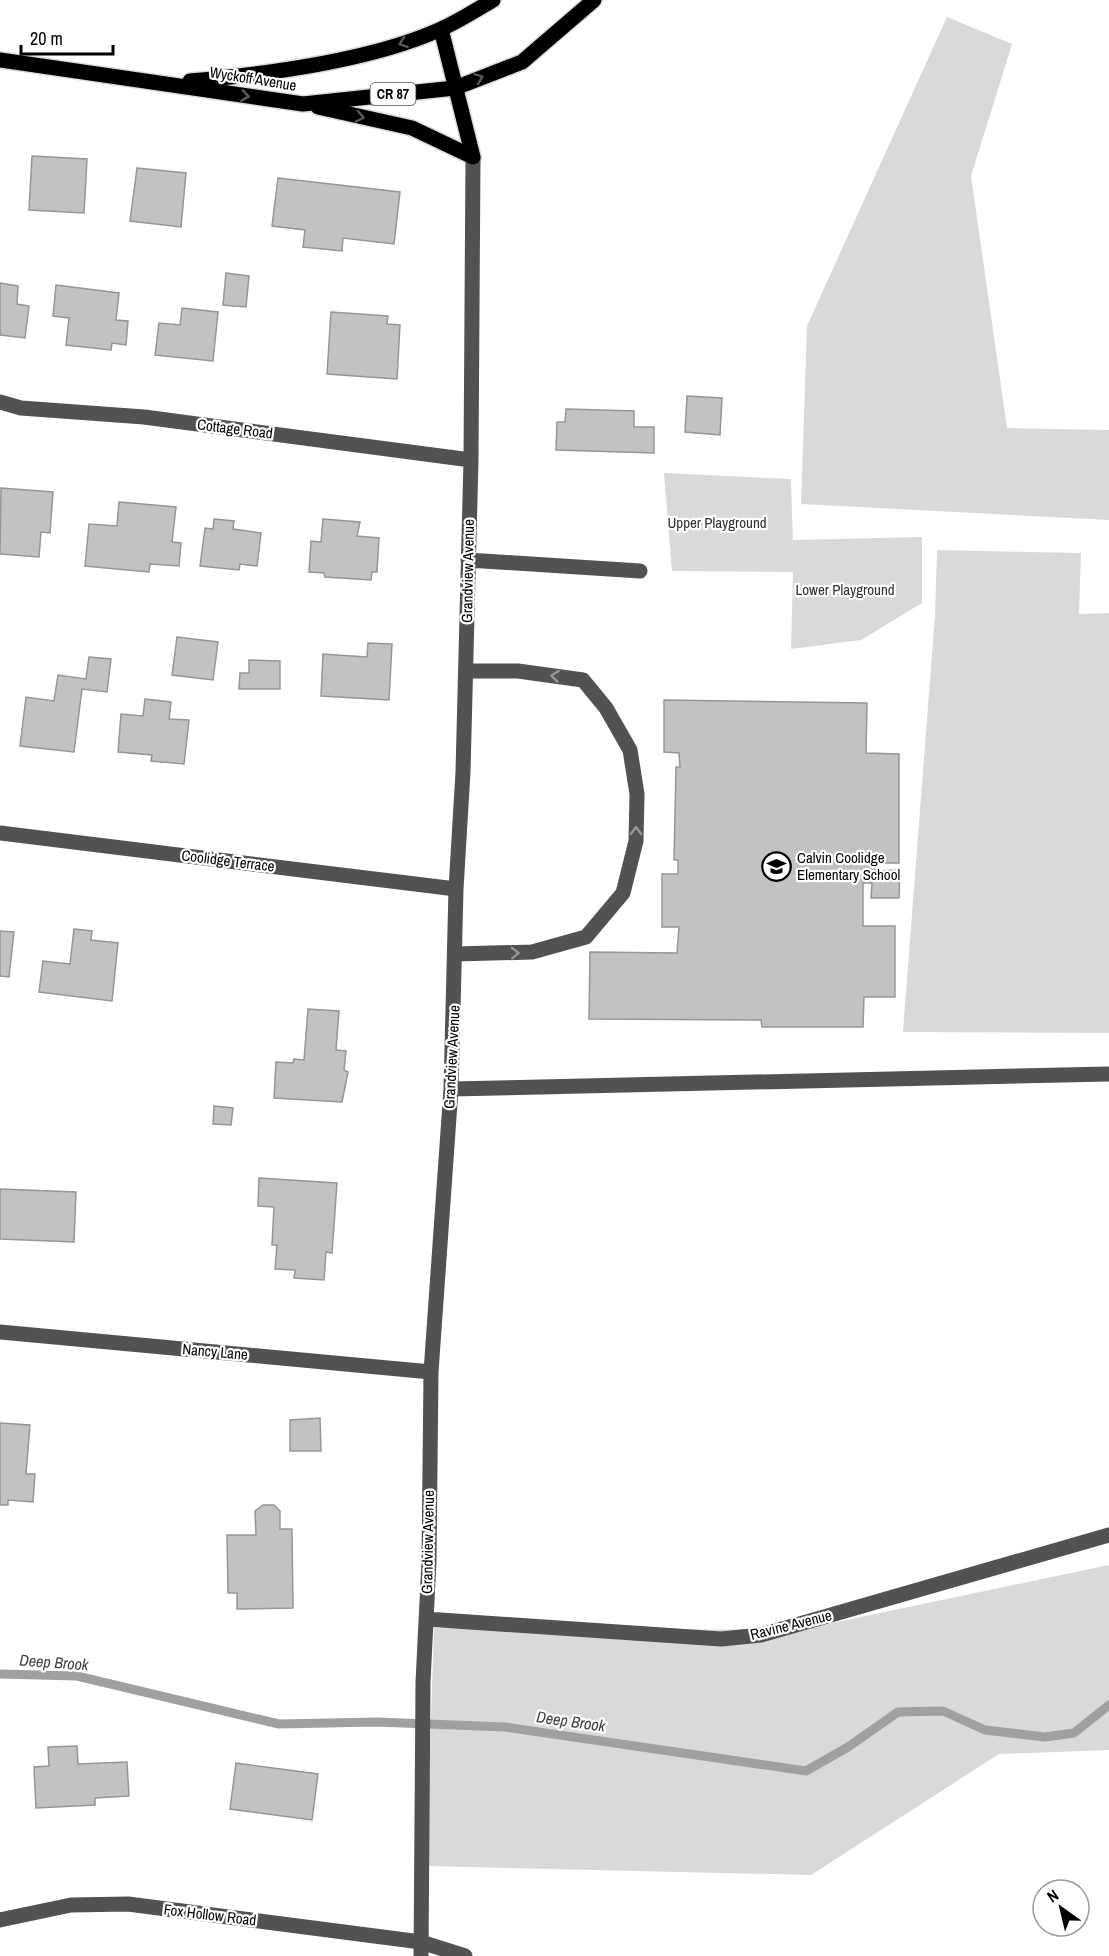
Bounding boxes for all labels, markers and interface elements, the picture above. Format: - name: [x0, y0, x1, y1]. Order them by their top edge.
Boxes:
- scale bar: [21, 18, 112, 56]
- text: 20 m: [30, 26, 63, 51]
- one-way arrow: [398, 35, 409, 48]
- street label: Wyckoff Avenue: [208, 61, 298, 96]
- one-way arrow: [473, 73, 484, 86]
- road number: CR 87: [370, 83, 416, 105]
- one-way arrow: [240, 89, 250, 101]
- one-way arrow: [355, 109, 365, 122]
- street label: Cottage Road: [196, 413, 274, 444]
- park label: Upper Playground: [667, 512, 767, 533]
- street label: Grandview Avenue: [456, 519, 479, 623]
- park label: Lower Playground: [795, 579, 895, 600]
- one-way arrow: [550, 670, 560, 683]
- one-way arrow: [630, 827, 643, 836]
- street label: Coolidge Terrace: [180, 844, 276, 877]
- place label: Calvin Coolidge Elementary School: [797, 847, 900, 885]
- school or university icon: Calvin Coolidge Elementary School: [760, 851, 792, 883]
- one-way arrow: [510, 946, 519, 959]
- street label: Grandview Avenue: [438, 1004, 465, 1109]
- street label: Nancy Lane: [181, 1338, 249, 1365]
- street label: Grandview Avenue: [416, 1490, 439, 1594]
- street label: Ravine Avenue: [748, 1604, 834, 1645]
- water label: Deep Brook: [19, 1649, 90, 1675]
- water label: Deep Brook: [535, 1705, 607, 1737]
- north arrow: [1031, 1878, 1091, 1938]
- text: N: [1043, 1884, 1063, 1907]
- street label: Fox Hollow Road: [163, 1898, 258, 1931]

